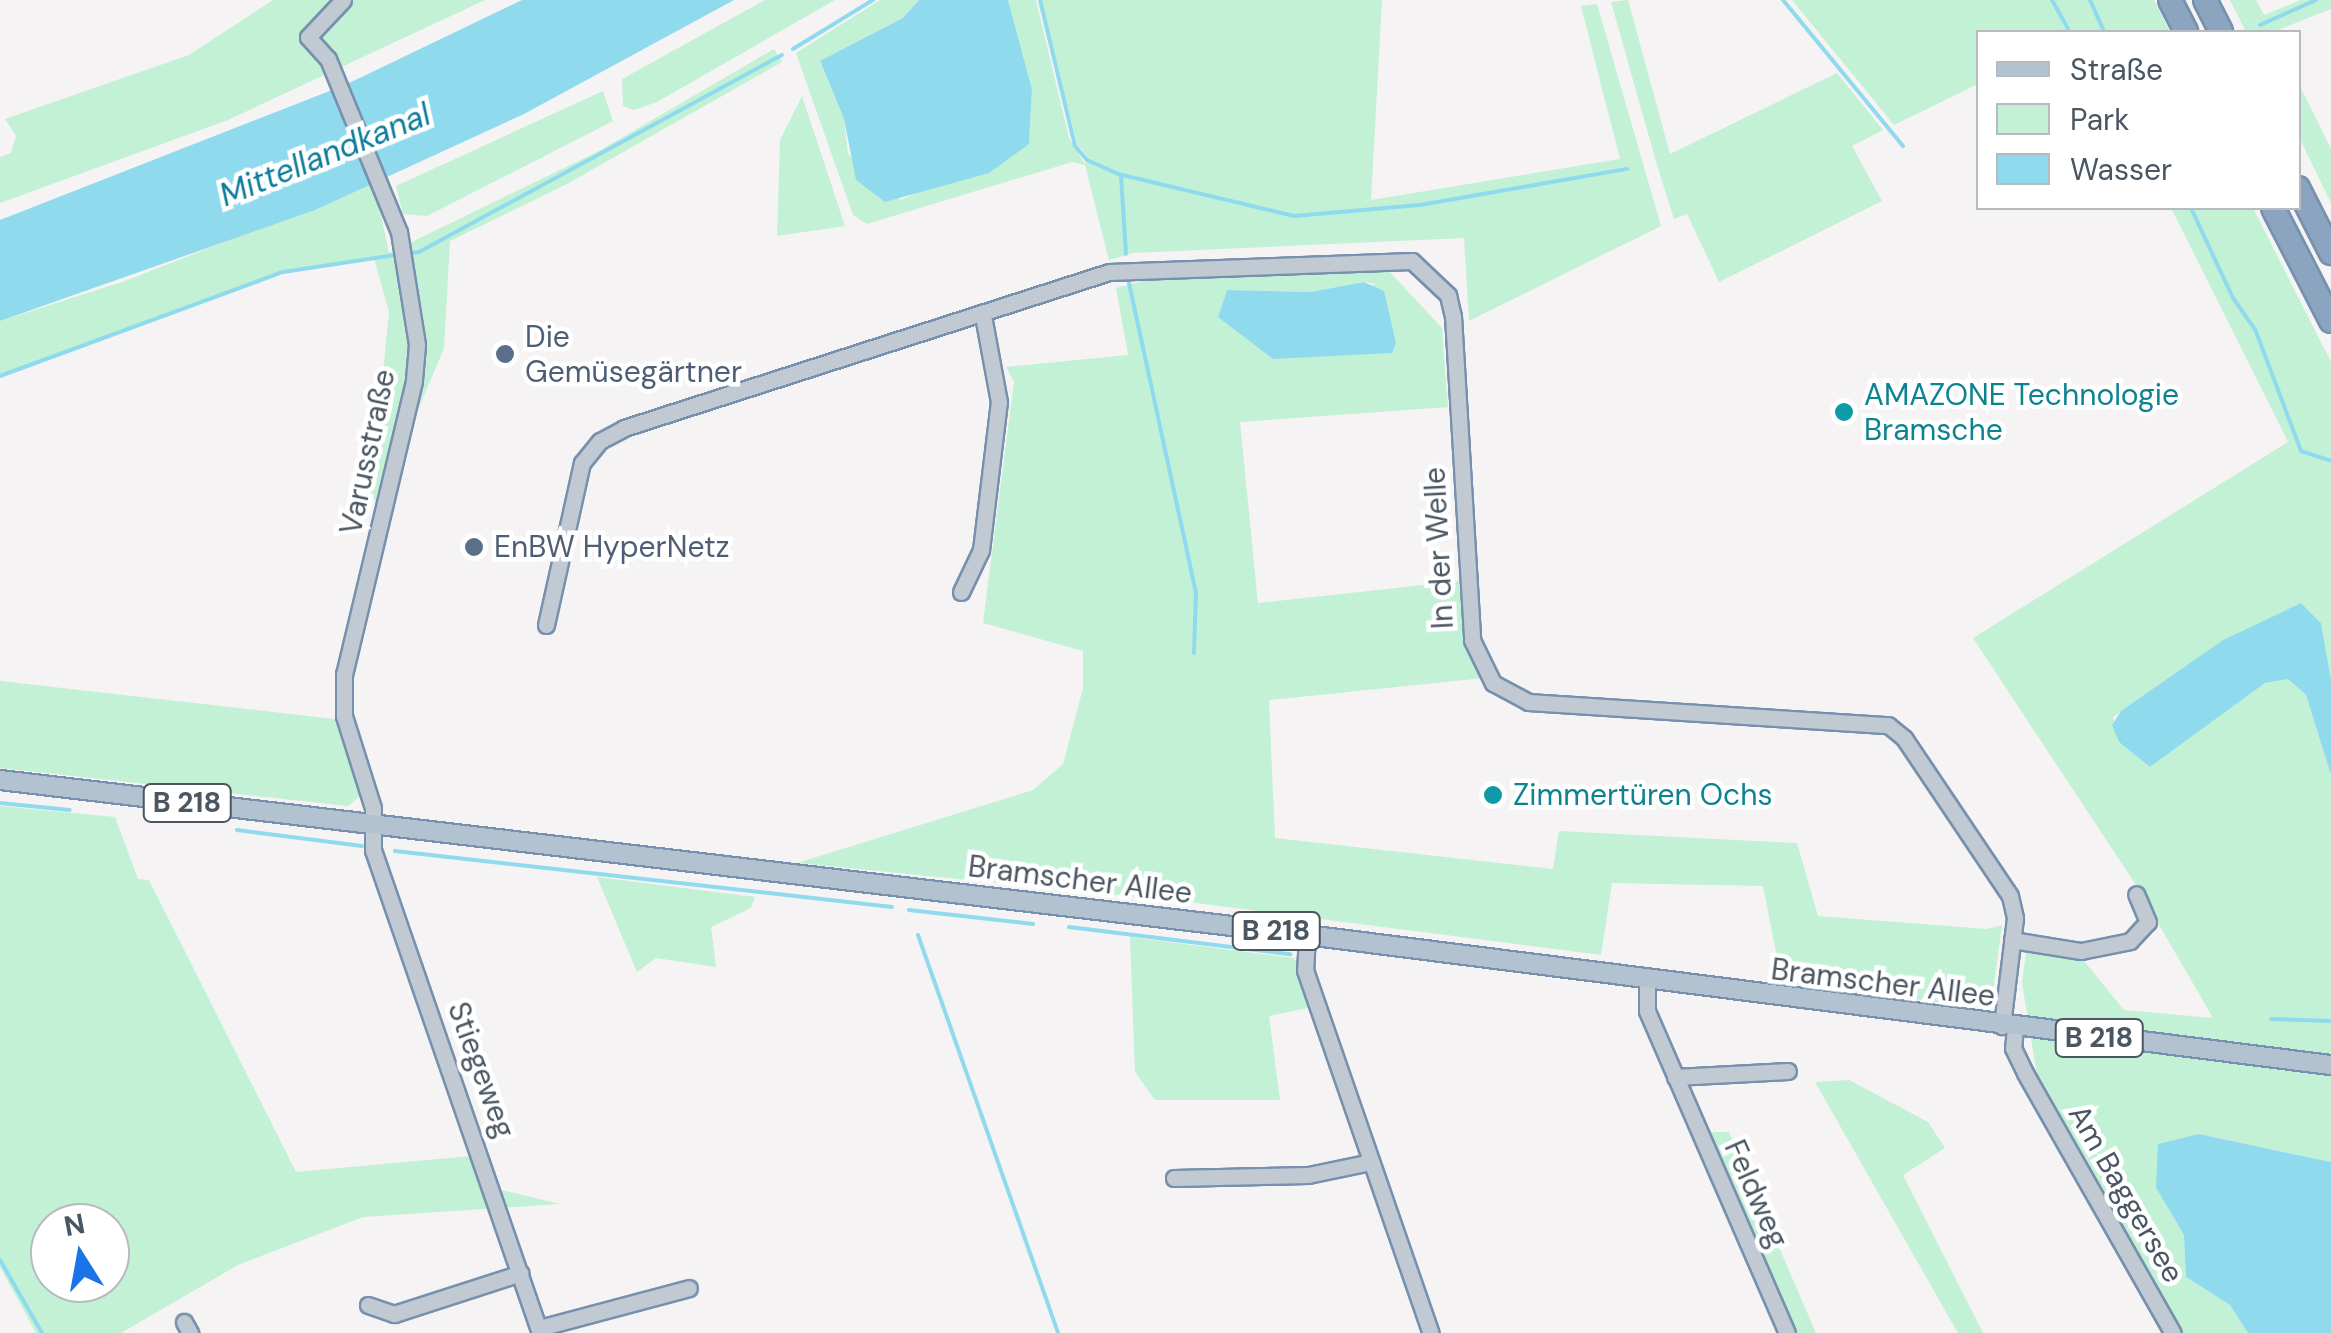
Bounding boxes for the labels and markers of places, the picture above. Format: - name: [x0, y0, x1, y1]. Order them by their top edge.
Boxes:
- place label: Die Gemüsegärtner: [525, 319, 742, 390]
- marker: Die Gemüsegärtner: [494, 343, 516, 365]
- place label: AMAZONE Technologie Bramsche: [1864, 377, 2179, 448]
- marker: AMAZONE Technologie Bramsche: [1833, 401, 1855, 423]
- place label: EnBW HyperNetz: [494, 529, 729, 565]
- marker: EnBW HyperNetz: [463, 536, 485, 558]
- place label: Zimmertüren Ochs: [1513, 777, 1772, 813]
- marker: Zimmertüren Ochs: [1482, 784, 1504, 806]

